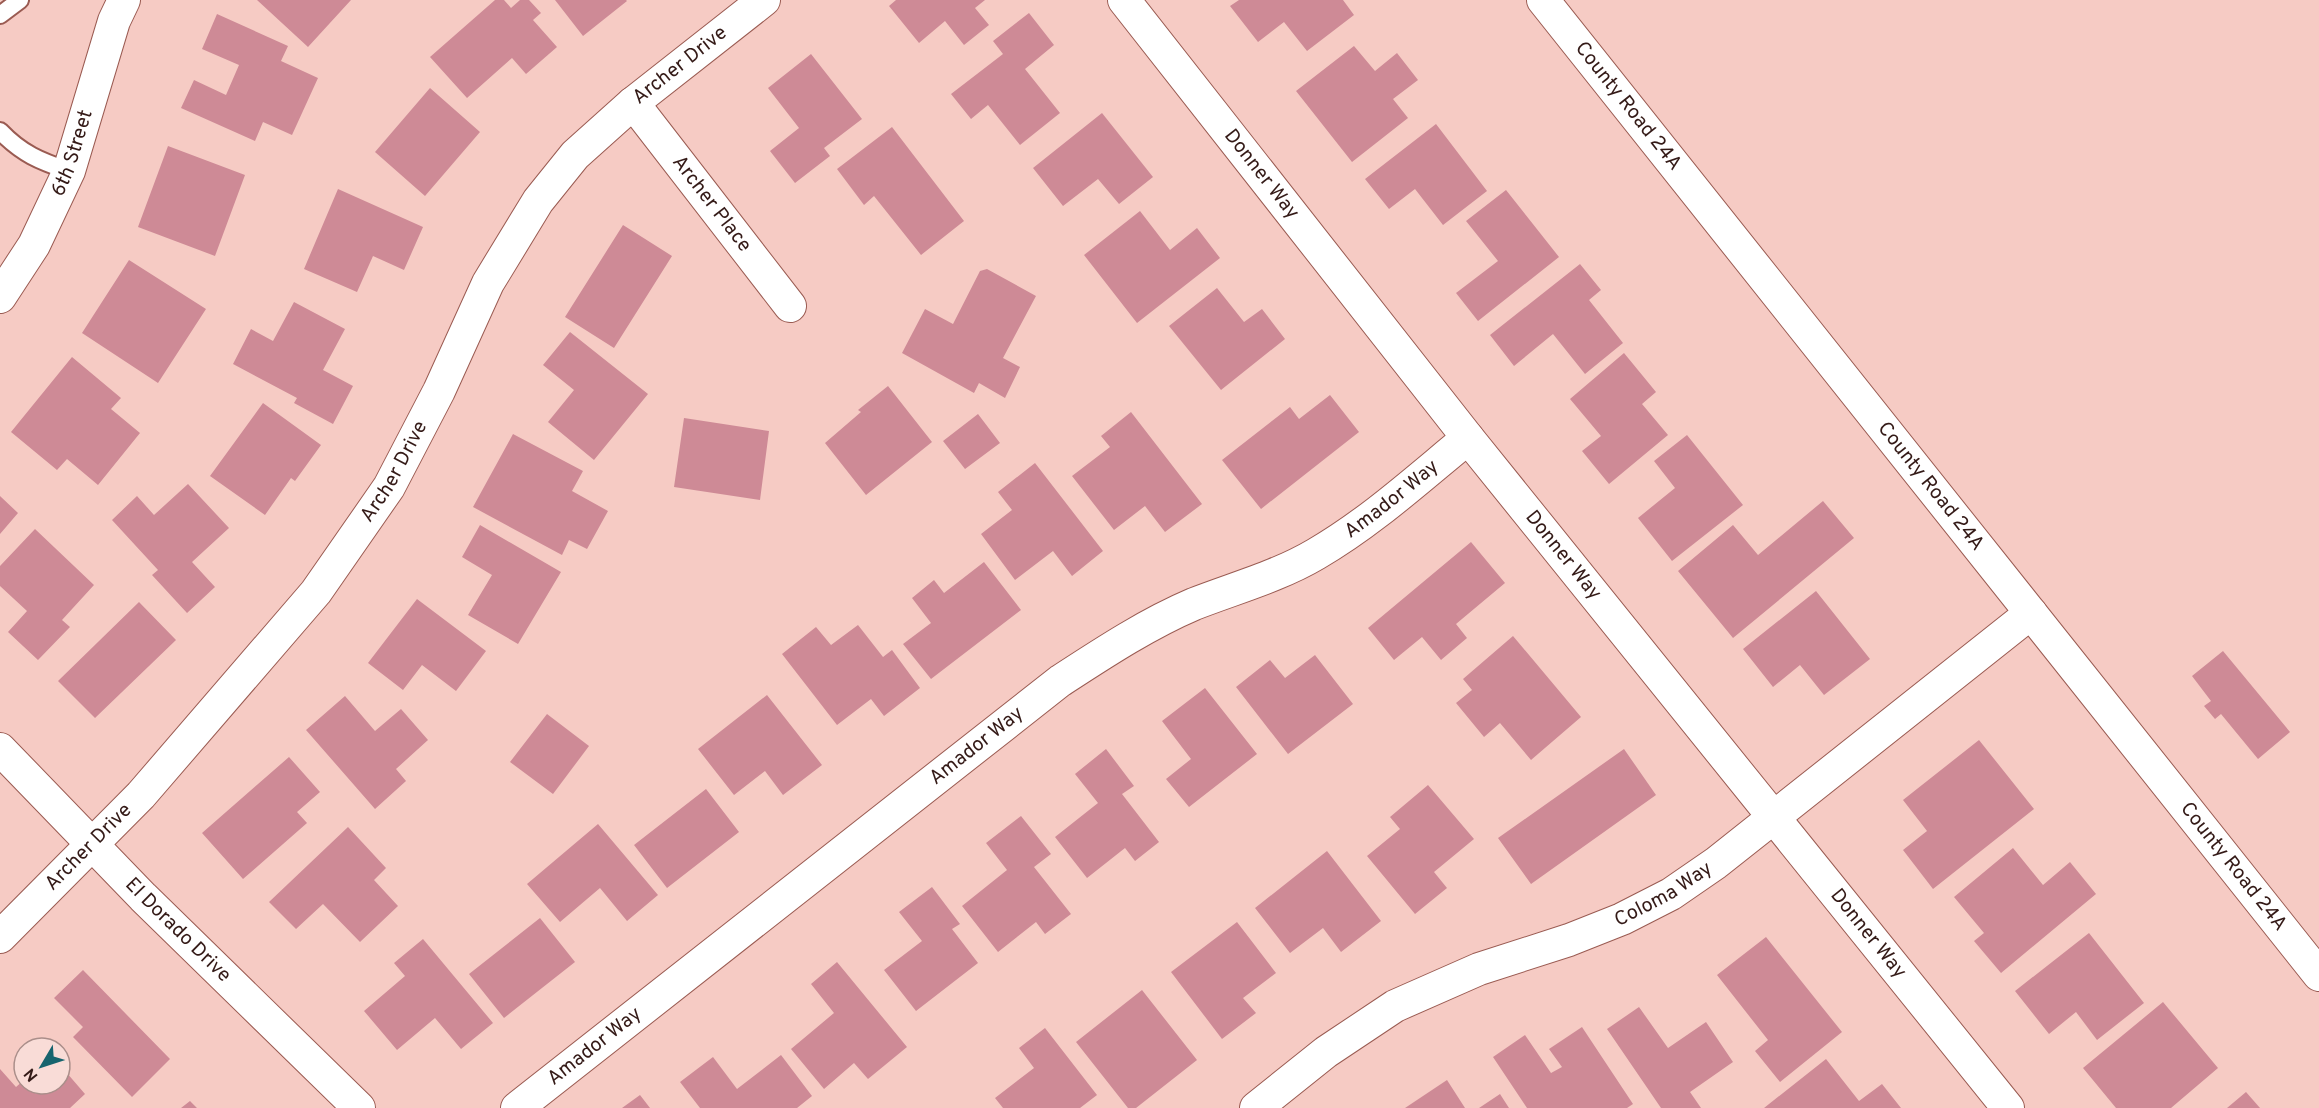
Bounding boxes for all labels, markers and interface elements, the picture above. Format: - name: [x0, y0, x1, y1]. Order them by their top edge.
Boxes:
- street label: Archer Drive: [628, 21, 733, 111]
- street label: County Road 24A: [1568, 37, 1687, 176]
- street label: 6th Street: [46, 107, 100, 201]
- street label: Donner Way: [1218, 124, 1305, 225]
- street label: Archer Place: [666, 151, 757, 258]
- street label: Archer Drive: [355, 417, 434, 528]
- street label: County Road 24A: [1871, 417, 1990, 557]
- street label: Amador Way: [1340, 454, 1445, 545]
- street label: Donner Way: [1519, 505, 1607, 606]
- street label: Amador Way: [924, 701, 1029, 792]
- street label: County Road 24A: [2174, 797, 2292, 937]
- street label: Archer Drive: [40, 798, 138, 897]
- street label: Coloma Way: [1611, 856, 1718, 934]
- street label: El Dorado Drive: [119, 873, 236, 989]
- street label: Donner Way: [1824, 884, 1912, 984]
- street label: Amador Way: [542, 1002, 647, 1092]
- north arrow: [12, 1036, 72, 1096]
- text: N: [21, 1063, 43, 1085]

